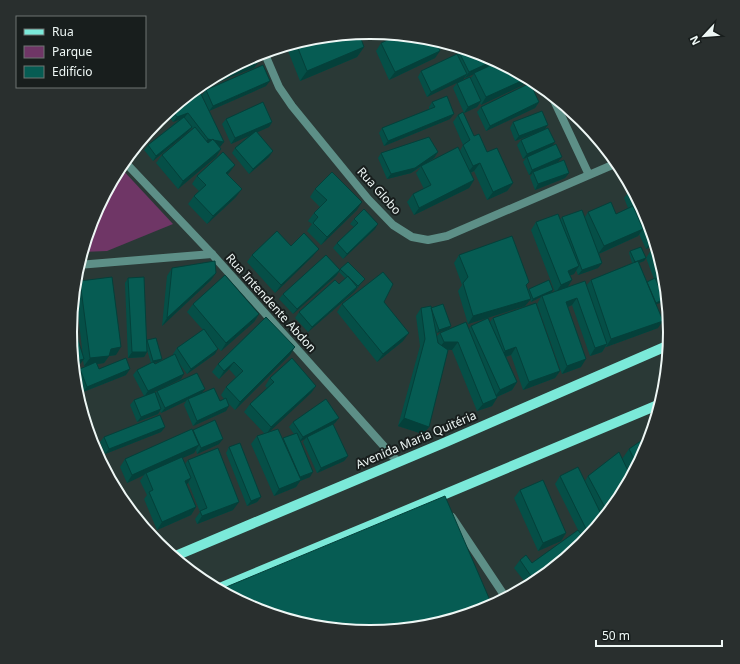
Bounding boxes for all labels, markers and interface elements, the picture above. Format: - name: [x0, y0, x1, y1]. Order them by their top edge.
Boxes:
- legend: [16, 16, 146, 88]
- north arrow: [684, 16, 724, 56]
- text: Rua: [52, 23, 74, 40]
- text: N: [686, 33, 703, 48]
- text: Parque: [52, 43, 93, 60]
- text: Edifício: [52, 63, 93, 80]
- street label: Rua Globo: [353, 163, 405, 218]
- street label: Rua Intendente Abdon: [222, 250, 320, 356]
- street label: Avenida Maria Quitéria: [353, 406, 479, 473]
- scale bar: [596, 622, 722, 648]
- text: 50 m: [602, 627, 630, 644]

